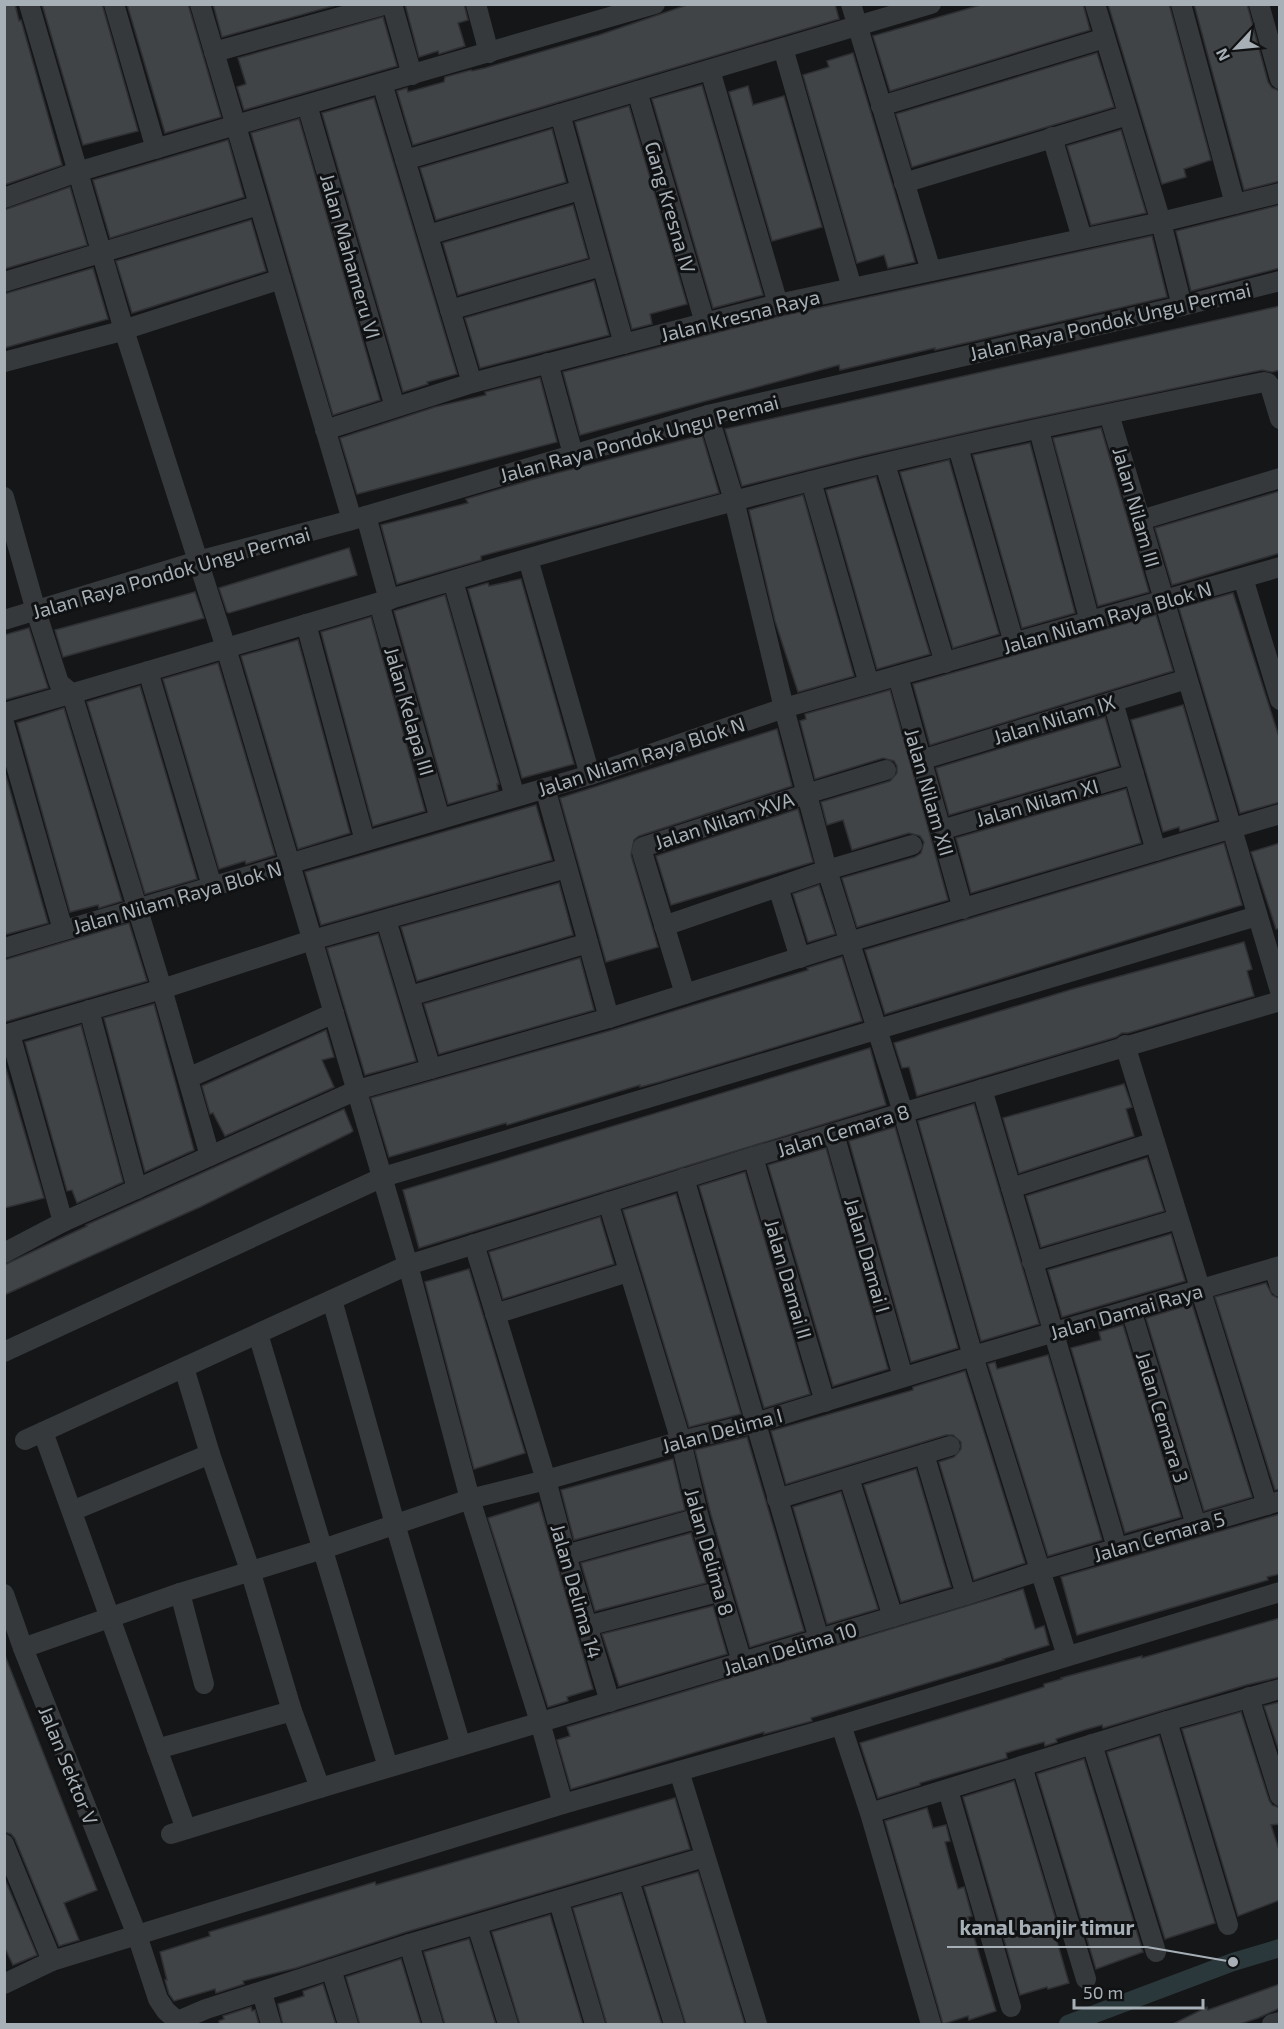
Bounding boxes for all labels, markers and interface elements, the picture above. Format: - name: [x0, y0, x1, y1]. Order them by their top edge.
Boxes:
- north arrow: [1206, 18, 1266, 78]
- text: N: [1211, 45, 1233, 64]
- street label: Gang Kresna IV: [641, 138, 701, 276]
- street label: Jalan Mahameru VI: [316, 171, 386, 341]
- street label: Jalan Raya Pondok Ungu Permai: [967, 277, 1253, 365]
- street label: Jalan Kresna Raya: [658, 284, 822, 346]
- street label: Jalan Raya Pondok Ungu Permai: [497, 389, 781, 487]
- street label: Jalan Nilam III: [1108, 444, 1166, 570]
- street label: Jalan Raya Pondok Ungu Permai: [29, 521, 313, 623]
- street label: Jalan Nilam Raya Blok N: [1000, 576, 1214, 658]
- street label: Jalan Kelapa III: [380, 644, 440, 778]
- street label: Jalan Nilam IX: [990, 689, 1118, 749]
- street label: Jalan Nilam Raya Blok N: [534, 711, 748, 801]
- street label: Jalan Nilam XII: [900, 726, 960, 858]
- street label: Jalan Nilam XI: [973, 773, 1101, 831]
- street label: Jalan Nilam XVA: [651, 786, 797, 854]
- street label: Jalan Nilam Raya Blok N: [70, 856, 284, 938]
- street label: Jalan Cemara 8: [774, 1098, 912, 1162]
- street label: Jalan Damai I: [840, 1195, 896, 1315]
- street label: Jalan Damai II: [760, 1216, 818, 1342]
- street label: Jalan Damai Raya: [1047, 1278, 1205, 1344]
- street label: Jalan Cemara 3: [1132, 1348, 1194, 1486]
- street label: Jalan Delima I: [659, 1402, 785, 1458]
- street label: Jalan Delima 8: [680, 1486, 740, 1618]
- street label: Jalan Cemara 5: [1091, 1506, 1227, 1566]
- street label: Jalan Delima 14: [546, 1521, 608, 1661]
- street label: Jalan Delima 10: [720, 1616, 860, 1680]
- street label: Jalan Sektor V: [34, 1702, 104, 1828]
- callout: kanal banjir timur: [947, 1908, 1147, 1947]
- text: kanal banjir timur: [960, 1914, 1135, 1939]
- scale bar: [1074, 1972, 1203, 2010]
- text: 50 m: [1083, 1981, 1123, 2003]

